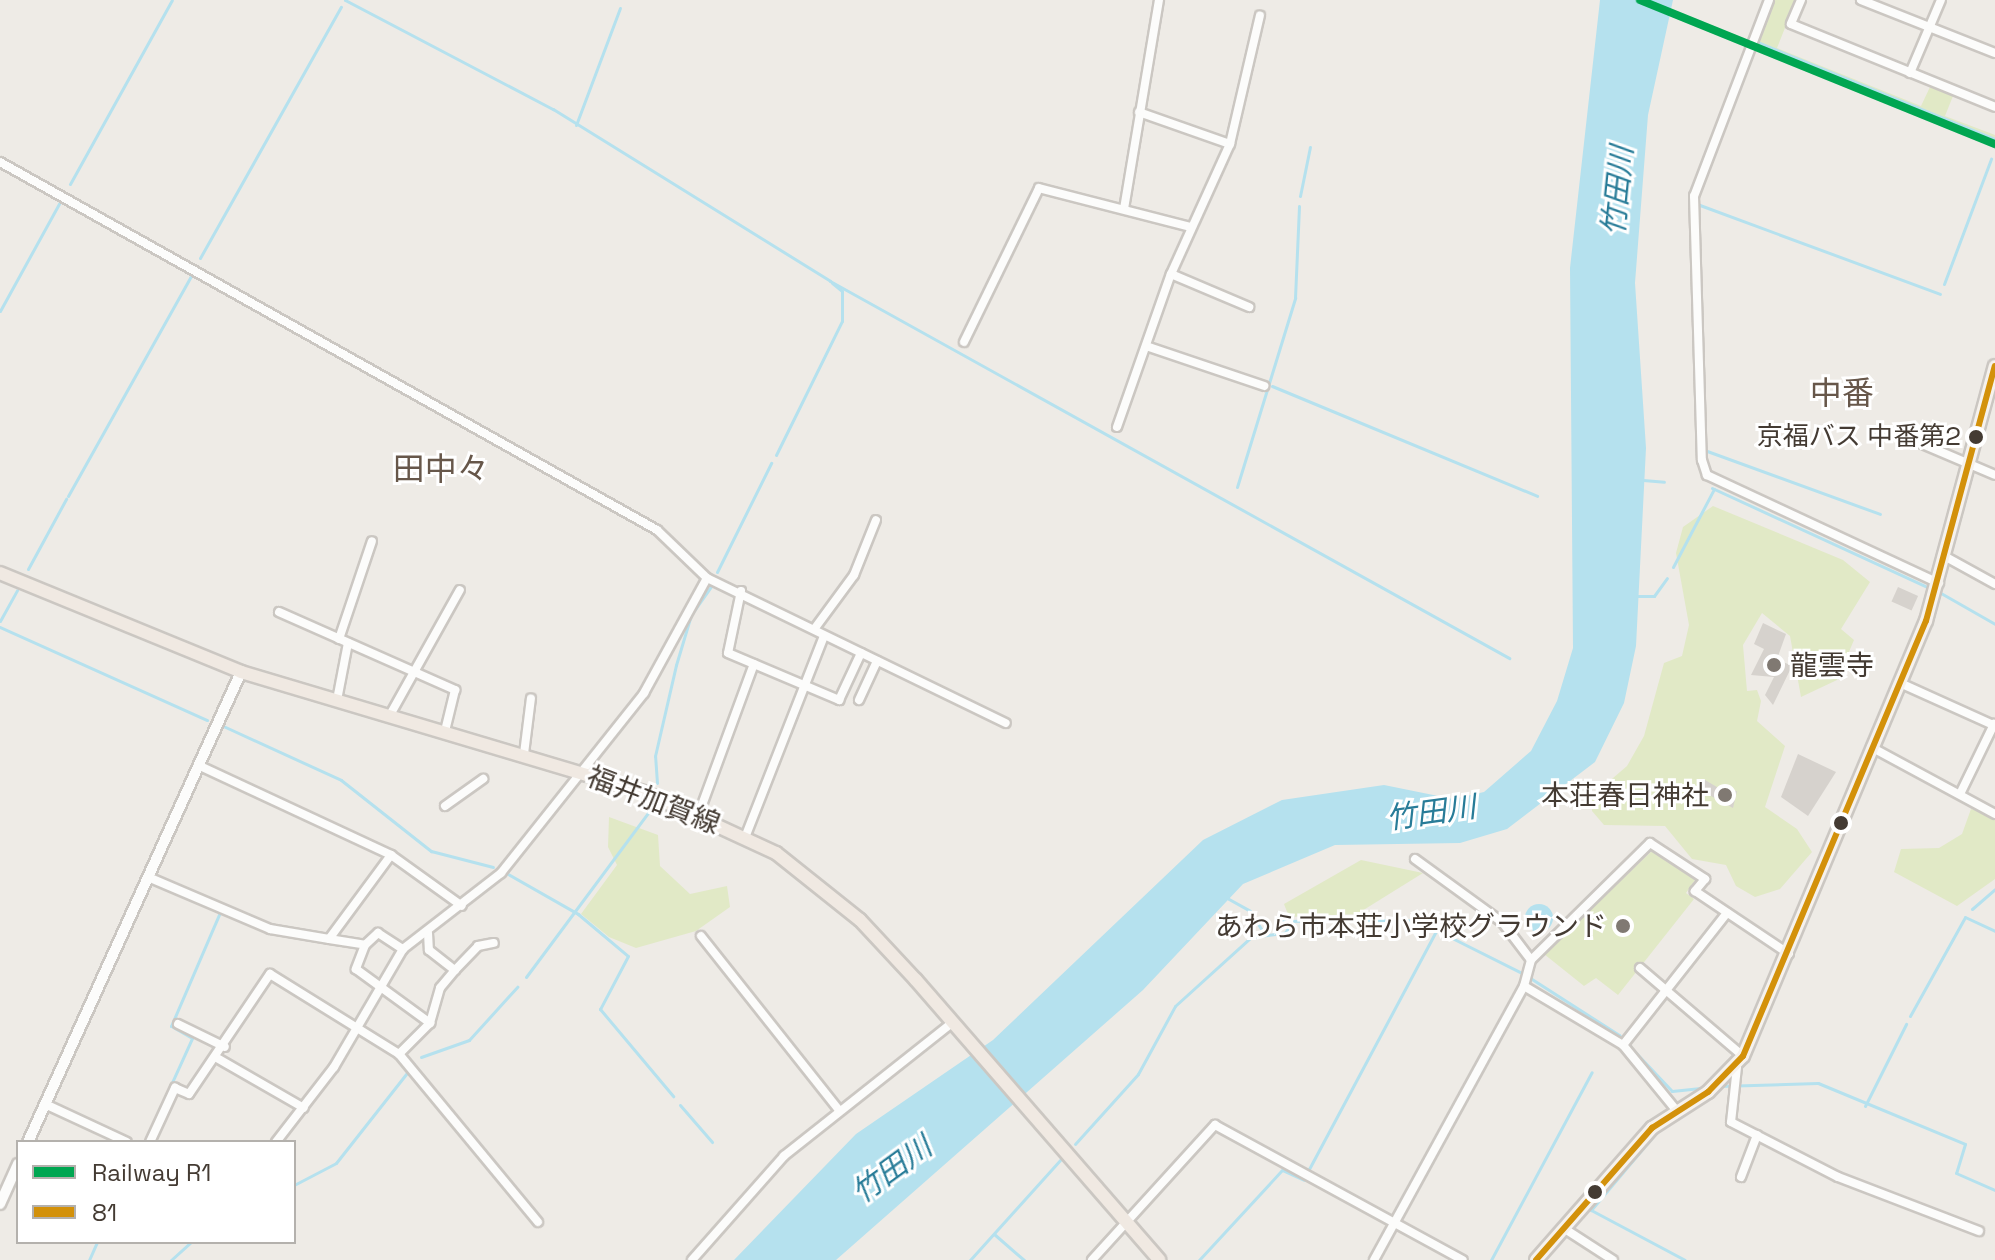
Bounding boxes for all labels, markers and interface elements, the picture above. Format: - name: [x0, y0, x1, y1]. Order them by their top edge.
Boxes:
- water label: 竹田川: [1595, 144, 1641, 238]
- district label: 中番: [1810, 374, 1874, 412]
- place label: 京福バス 中番第2: [1757, 421, 1961, 453]
- marker: 京福バス 中番第2: [1968, 429, 1984, 445]
- district label: 田中々: [393, 450, 489, 488]
- place label: 龍雲寺: [1790, 648, 1874, 682]
- marker: 龍雲寺: [1765, 656, 1783, 674]
- street label: 福井加賀線: [583, 759, 725, 841]
- place label: 本荘春日神社: [1541, 778, 1709, 812]
- marker: 本荘春日神社: [1716, 786, 1734, 804]
- water label: 竹田川: [1384, 789, 1478, 837]
- unlabelled marker: [1833, 815, 1849, 831]
- place label: あわら市本荘小学校グラウンド: [1215, 909, 1607, 943]
- marker: あわら市本荘小学校グラウンド: [1614, 917, 1632, 935]
- water label: 竹田川: [845, 1129, 939, 1211]
- legend: [16, 1140, 296, 1244]
- text: Railway R1: [92, 1157, 211, 1188]
- unlabelled marker: [1587, 1184, 1603, 1200]
- text: 81: [92, 1197, 117, 1228]

